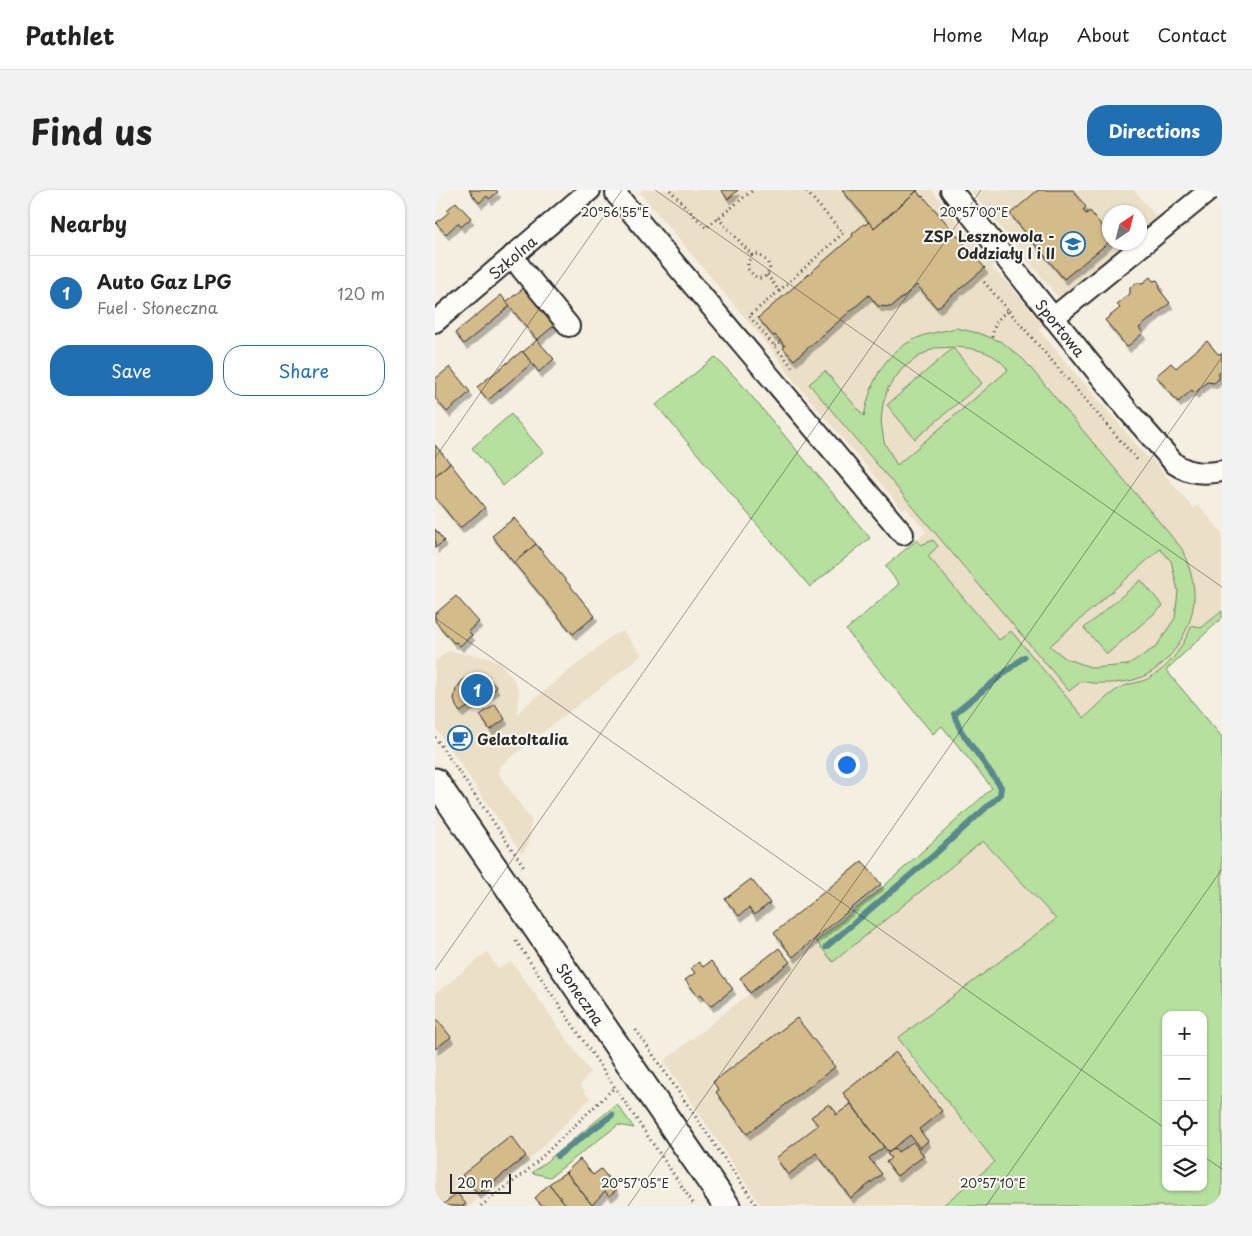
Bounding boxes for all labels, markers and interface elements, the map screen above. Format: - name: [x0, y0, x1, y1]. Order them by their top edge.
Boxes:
- text: Pathlet: [25, 17, 115, 53]
- text: Home: [932, 21, 982, 48]
- text: Map: [1010, 21, 1049, 48]
- text: About: [1077, 21, 1129, 48]
- text: Contact: [1157, 21, 1227, 48]
- text: Find us: [30, 104, 152, 157]
- button: Directions: [1087, 105, 1222, 156]
- text: 20°56'55"E: [581, 203, 649, 221]
- text: 20°57'00"E: [939, 203, 1009, 221]
- north arrow: [1102, 205, 1147, 250]
- text: Nearby: [50, 207, 127, 239]
- place label: ZSP Lesznowola - Oddziały I i II: [923, 224, 1055, 264]
- street label: Szkolna: [483, 229, 542, 284]
- school or university icon: ZSP Lesznowola - Oddziały I i II: [1060, 231, 1086, 257]
- text: Auto Gaz LPG: [97, 267, 232, 295]
- text: 1: [62, 281, 70, 305]
- text: 120 m: [338, 281, 385, 305]
- street label: Sportowa: [1031, 293, 1092, 362]
- text: Fuel · Słoneczna: [97, 295, 218, 319]
- button: Save: [50, 345, 213, 396]
- button: Share: [223, 345, 385, 396]
- pin: 1: [461, 671, 493, 709]
- cafe icon: GelatoItalia: [447, 725, 473, 751]
- place label: GelatoItalia: [477, 727, 570, 750]
- your location: [834, 752, 860, 778]
- street label: Słoneczna: [551, 958, 611, 1030]
- map controls: [1162, 1011, 1207, 1191]
- button: +: [1162, 1011, 1207, 1056]
- button: −: [1162, 1056, 1207, 1101]
- button: locate: [1162, 1101, 1207, 1146]
- button: layers: [1162, 1146, 1207, 1191]
- scale bar: [450, 1171, 511, 1194]
- text: 20 m: [457, 1172, 493, 1193]
- text: 20°57'05"E: [601, 1174, 669, 1192]
- text: 20°57'10"E: [960, 1174, 1026, 1192]

